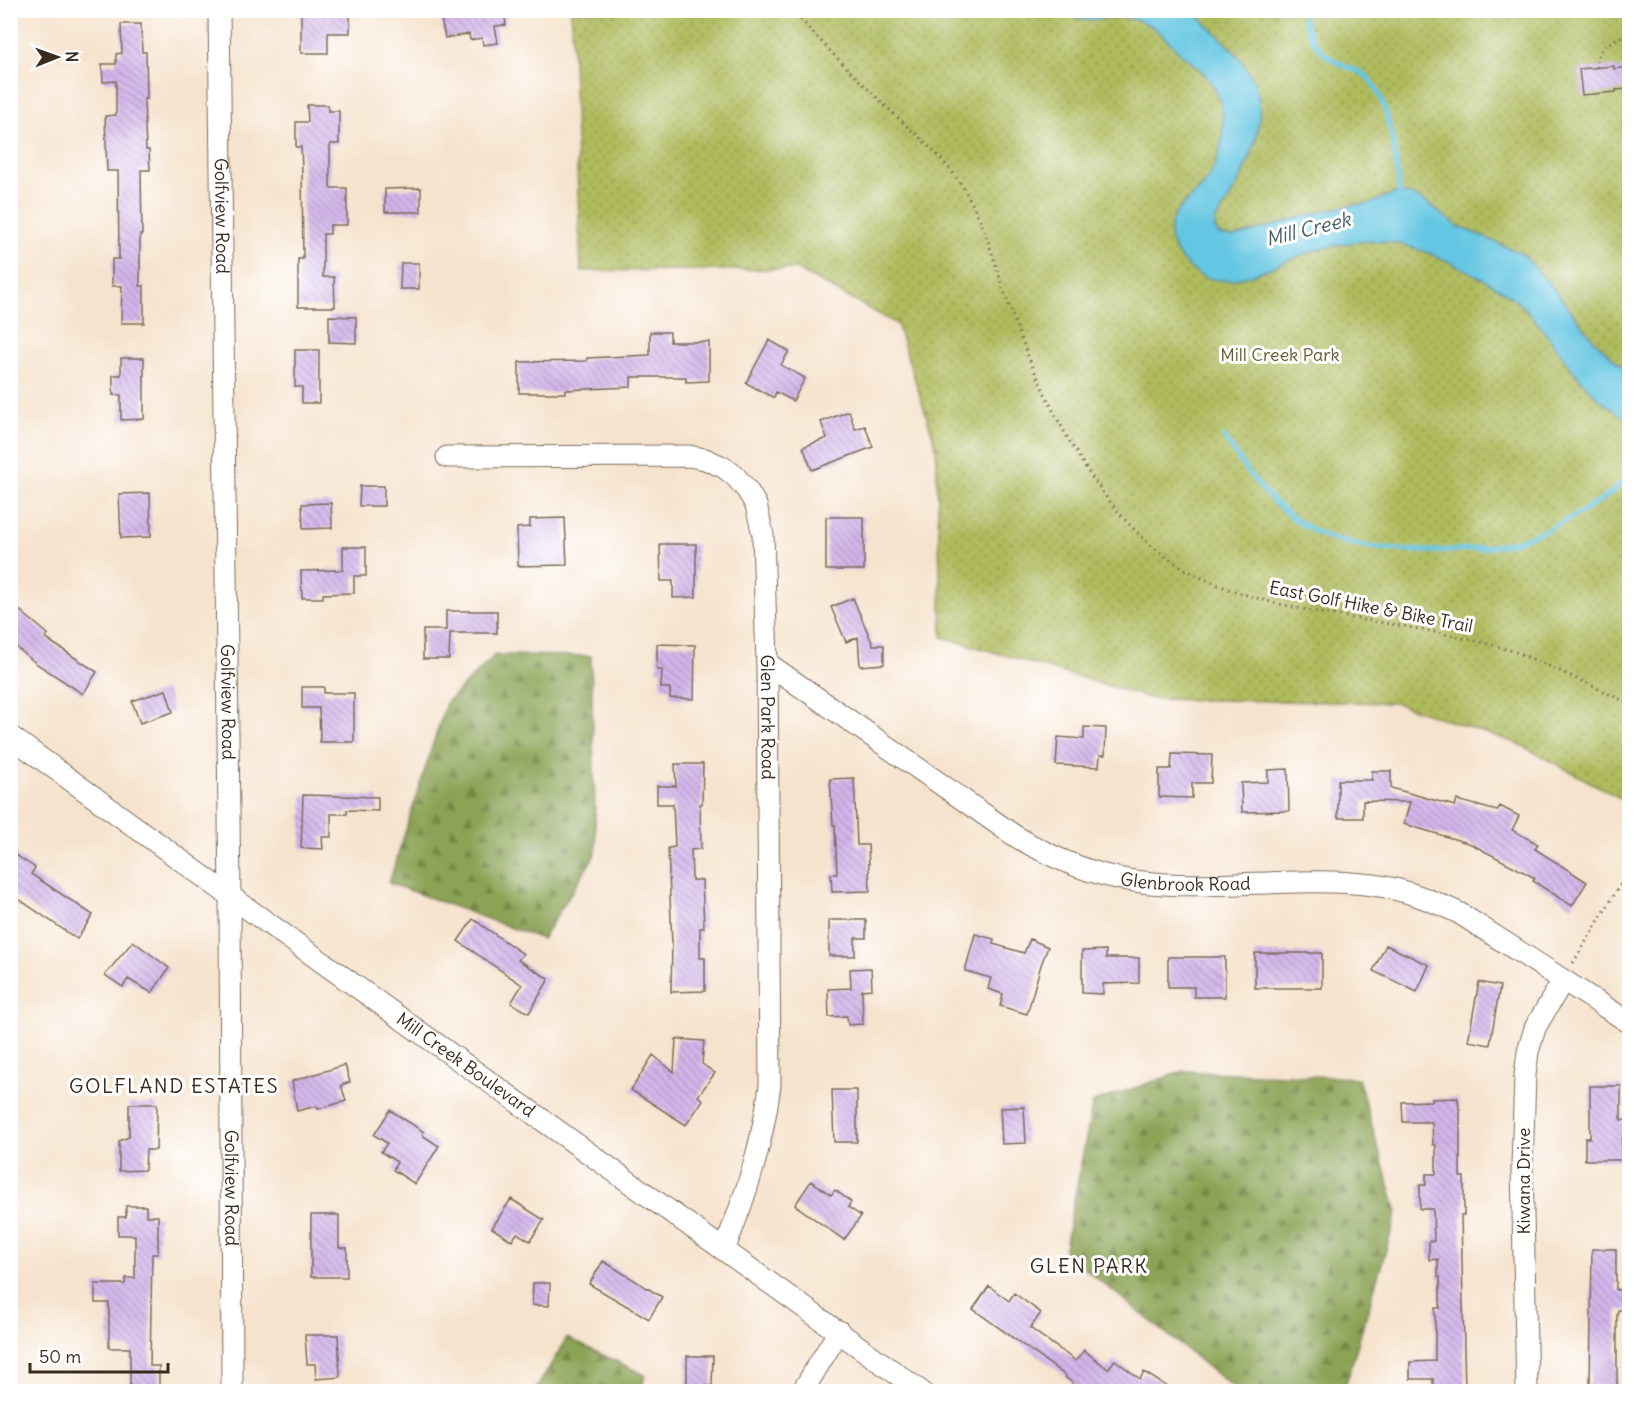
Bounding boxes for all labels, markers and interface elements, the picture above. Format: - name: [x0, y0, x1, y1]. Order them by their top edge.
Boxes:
- north arrow: [27, 27, 87, 87]
- text: N: [62, 51, 82, 62]
- street label: Golfview Road: [210, 158, 234, 275]
- water label: Mill Creek: [1263, 205, 1355, 251]
- park label: Mill Creek Park: [1220, 343, 1340, 366]
- street label: East Golf Hike & Bike Trail: [1267, 575, 1475, 638]
- street label: Golfview Road: [216, 644, 240, 761]
- street label: Glen Park Road: [756, 654, 780, 780]
- street label: Glenbrook Road: [1119, 867, 1251, 896]
- street label: Mill Creek Boulevard: [392, 1007, 540, 1122]
- district label: GOLFLAND ESTATES: [69, 1073, 279, 1098]
- street label: Kiwana Drive: [1512, 1127, 1535, 1235]
- street label: Golfview Road: [220, 1130, 243, 1247]
- district label: GLEN PARK: [1030, 1253, 1148, 1278]
- scale bar: [30, 1336, 168, 1374]
- text: 50 m: [39, 1345, 81, 1368]

